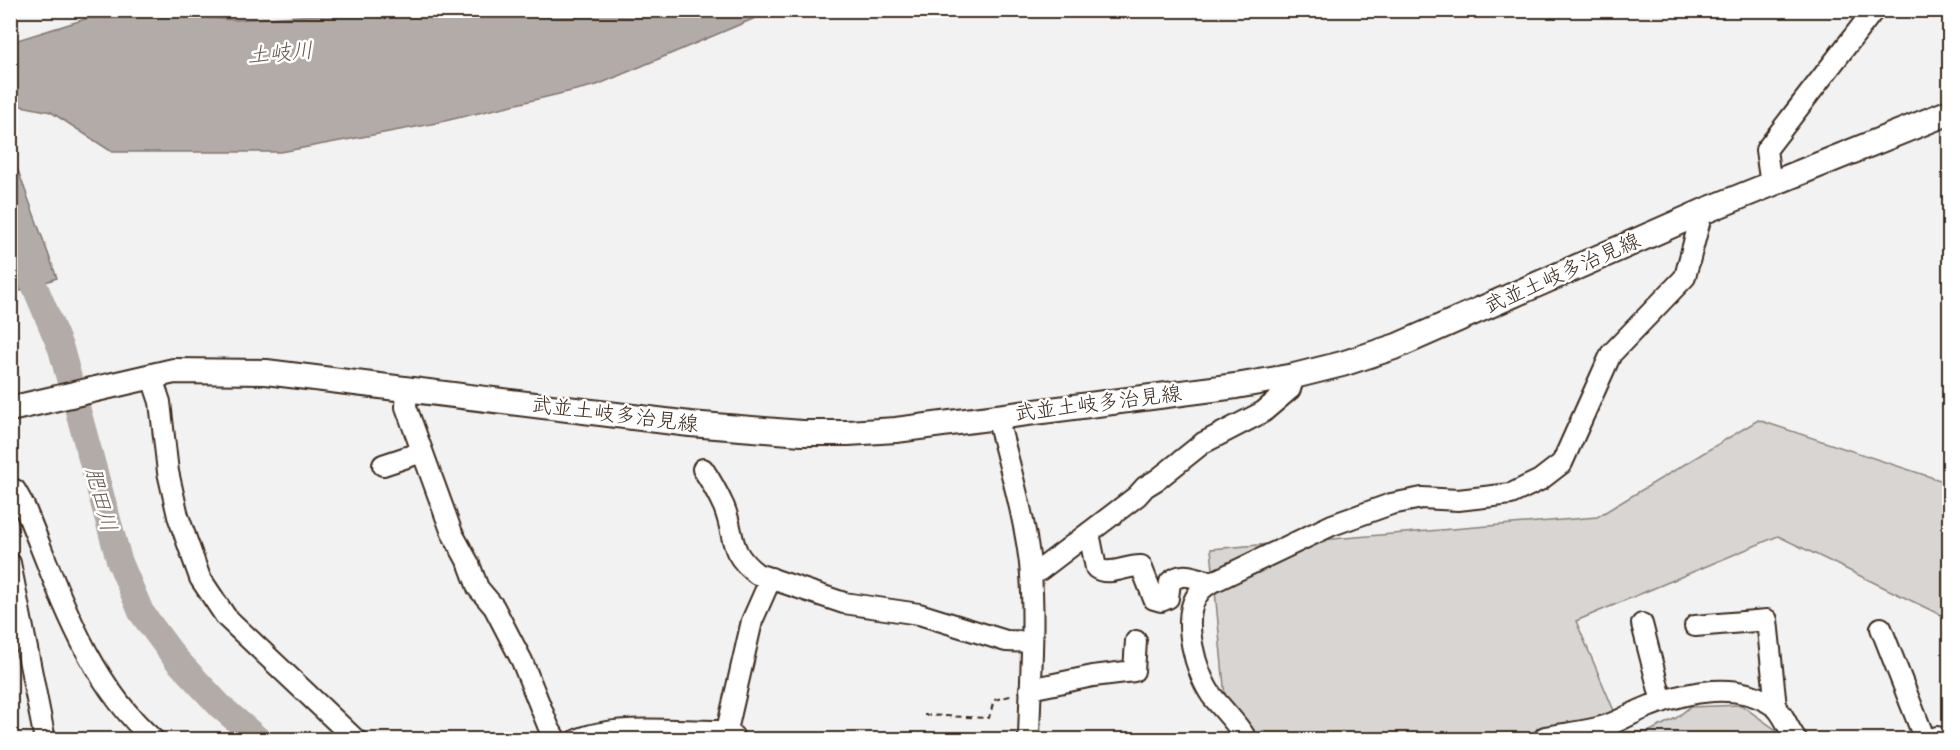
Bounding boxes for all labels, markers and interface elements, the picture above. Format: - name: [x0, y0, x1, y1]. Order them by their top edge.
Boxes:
- water label: 土岐川: [246, 36, 314, 70]
- street label: 武並土岐多治見線: [1480, 227, 1644, 320]
- street label: 武並土岐多治見線: [1013, 380, 1183, 427]
- street label: 武並土岐多治見線: [530, 391, 700, 438]
- water label: 肥田川: [79, 464, 123, 535]

